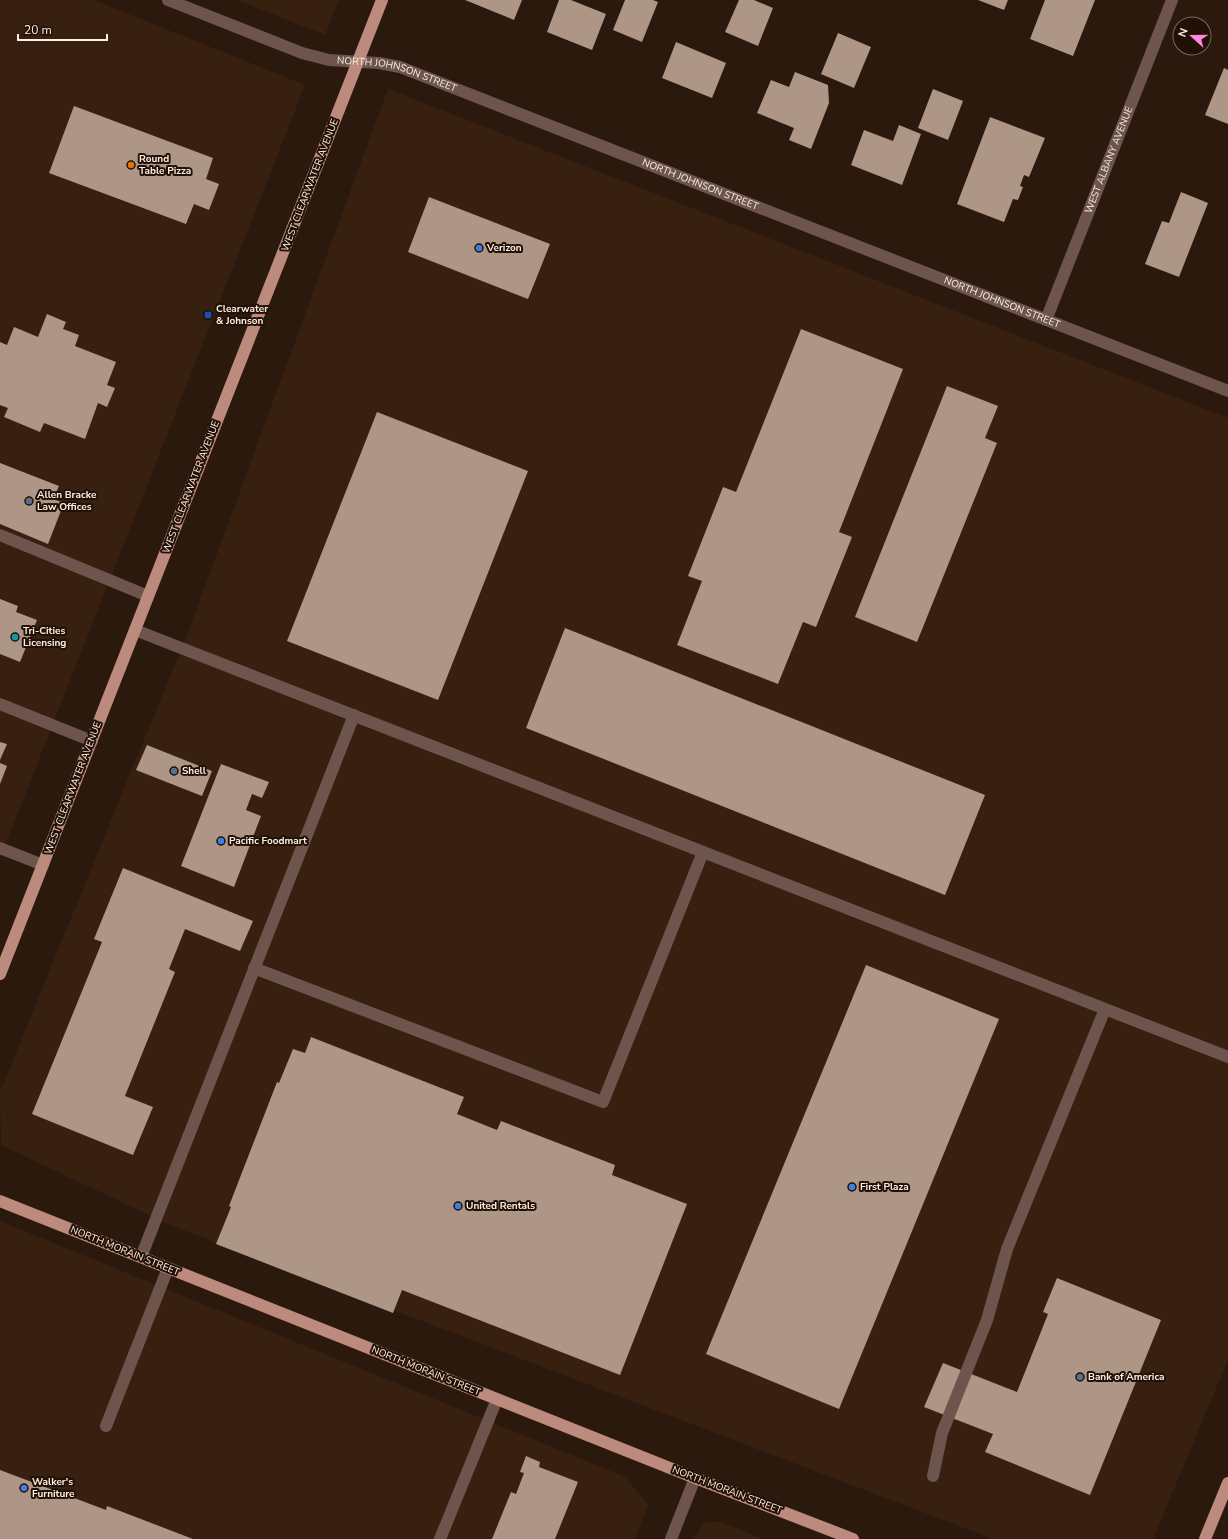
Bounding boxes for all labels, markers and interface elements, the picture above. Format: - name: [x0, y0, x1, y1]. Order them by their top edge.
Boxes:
- scale bar: [18, 16, 107, 42]
- north arrow: [1172, 16, 1212, 56]
- text: 20 m: [24, 22, 52, 38]
- text: N: [1175, 26, 1192, 39]
- street label: NORTH JOHNSON STREET: [337, 53, 459, 96]
- street label: WEST ALBANY AVENUE: [1082, 104, 1136, 216]
- street label: WEST CLEARWATER AVENUE: [278, 116, 342, 253]
- place label: Round Table Pizza: [139, 152, 191, 178]
- street label: NORTH JOHNSON STREET: [640, 155, 761, 214]
- marker: Round Table Pizza: [126, 160, 136, 170]
- place label: Verizon: [486, 241, 522, 255]
- marker: Verizon: [474, 243, 484, 253]
- street label: NORTH JOHNSON STREET: [942, 274, 1062, 332]
- place label: Clearwater & Johnson: [216, 302, 268, 328]
- marker: Clearwater & Johnson: [203, 310, 213, 320]
- street label: WEST CLEARWATER AVENUE: [159, 418, 223, 555]
- place label: Allen Bracke Law Offices: [37, 488, 97, 514]
- marker: Allen Bracke Law Offices: [24, 496, 34, 506]
- place label: Tri-Cities Licensing: [23, 624, 66, 650]
- marker: Tri-Cities Licensing: [10, 632, 20, 642]
- street label: WEST CLEARWATER AVENUE: [41, 719, 105, 856]
- place label: Shell: [182, 764, 207, 778]
- marker: Shell: [169, 766, 179, 776]
- place label: Pacific Foodmart: [229, 834, 307, 848]
- marker: Pacific Foodmart: [216, 836, 226, 846]
- place label: First Plaza: [860, 1180, 909, 1194]
- marker: First Plaza: [847, 1182, 857, 1192]
- place label: United Rentals: [466, 1199, 535, 1213]
- marker: United Rentals: [453, 1201, 463, 1211]
- street label: NORTH MORAIN STREET: [68, 1223, 182, 1279]
- street label: NORTH MORAIN STREET: [369, 1343, 483, 1399]
- place label: Bank of America: [1088, 1370, 1165, 1384]
- marker: Bank of America: [1075, 1372, 1085, 1382]
- street label: NORTH MORAIN STREET: [670, 1463, 784, 1517]
- place label: Walker's Furniture: [32, 1475, 75, 1501]
- marker: Walker's Furniture: [19, 1483, 29, 1493]

